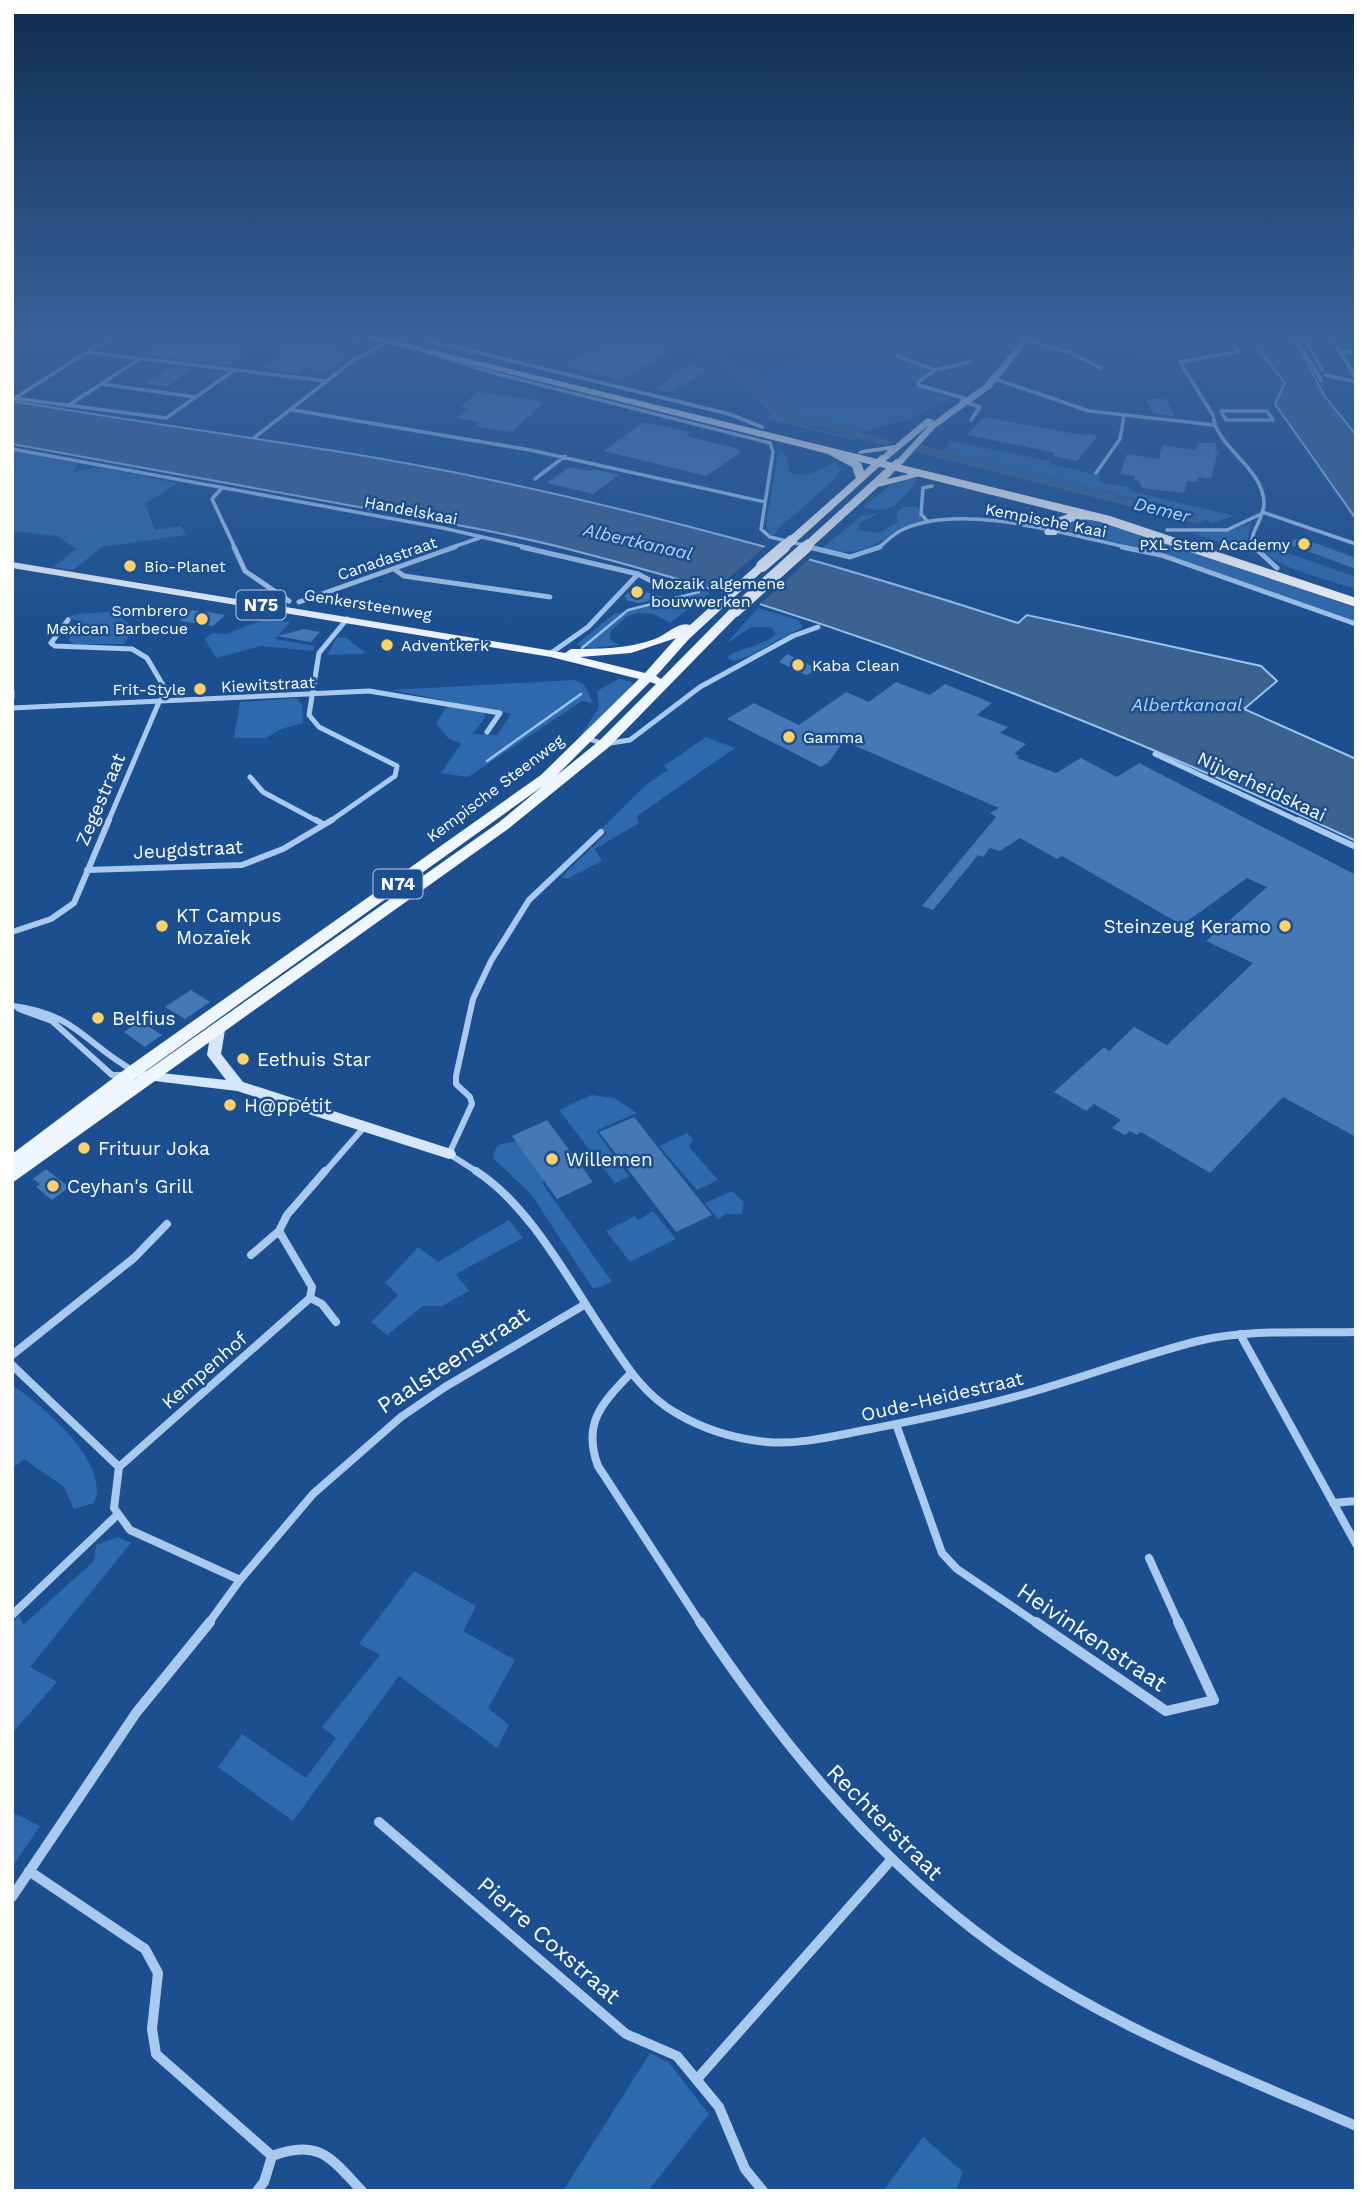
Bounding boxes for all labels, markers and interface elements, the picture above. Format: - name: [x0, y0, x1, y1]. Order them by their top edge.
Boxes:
- street label: Handelskaai: [363, 492, 459, 529]
- water label: Demer: [1132, 492, 1193, 527]
- street label: Kempische Kaai: [984, 499, 1108, 542]
- water label: Albertkanaal: [581, 519, 695, 564]
- street label: Canadastraat: [335, 532, 440, 584]
- place label: PXL Stem Academy: [1139, 535, 1291, 554]
- marker: PXL Stem Academy: [1296, 536, 1312, 552]
- place label: Bio-Planet: [144, 557, 226, 576]
- marker: Bio-Planet: [122, 558, 138, 574]
- place label: Mozaik algemene bouwwerken: [651, 574, 785, 611]
- marker: Mozaik algemene bouwwerken: [629, 584, 645, 600]
- street label: Genkersteenweg: [303, 585, 434, 624]
- road number: N75: [236, 590, 286, 620]
- place label: Sombrero Mexican Barbecue: [46, 601, 188, 638]
- marker: Sombrero Mexican Barbecue: [194, 611, 210, 627]
- place label: Adventkerk: [401, 636, 489, 655]
- marker: Adventkerk: [379, 637, 395, 653]
- place label: Kaba Clean: [812, 656, 900, 675]
- marker: Kaba Clean: [790, 657, 806, 673]
- street label: Kiewitstraat: [221, 673, 316, 696]
- place label: Frit-Style: [112, 680, 186, 699]
- marker: Frit-Style: [192, 681, 208, 697]
- water label: Albertkanaal: [1131, 694, 1242, 715]
- place label: Gamma: [803, 728, 863, 747]
- marker: Gamma: [781, 729, 797, 745]
- street label: Kempische Steenweg: [423, 730, 568, 846]
- street label: Nijverheidskaai: [1194, 747, 1330, 826]
- street label: Zegestraat: [71, 750, 130, 849]
- street label: Jeugdstraat: [133, 835, 244, 864]
- road number: N74: [374, 870, 422, 898]
- place label: KT Campus Mozaïek: [176, 904, 281, 949]
- place label: Steinzeug Keramo: [1103, 915, 1271, 938]
- marker: KT Campus Mozaïek: [154, 918, 170, 934]
- marker: Steinzeug Keramo: [1277, 918, 1293, 934]
- place label: Belfius: [112, 1007, 175, 1030]
- marker: Belfius: [90, 1010, 106, 1026]
- place label: Eethuis Star: [257, 1048, 371, 1071]
- marker: Eethuis Star: [235, 1051, 251, 1067]
- place label: H@ppétit: [244, 1094, 332, 1117]
- marker: H@ppétit: [222, 1097, 238, 1113]
- place label: Frituur Joka: [98, 1137, 210, 1160]
- marker: Frituur Joka: [76, 1140, 92, 1156]
- place label: Willemen: [566, 1148, 653, 1171]
- marker: Willemen: [544, 1151, 560, 1167]
- place label: Ceyhan's Grill: [67, 1175, 193, 1198]
- marker: Ceyhan's Grill: [45, 1178, 61, 1194]
- street label: Paalsteenstraat: [372, 1301, 535, 1420]
- street label: Kempenhof: [157, 1327, 252, 1414]
- street label: Oude-Heidestraat: [859, 1367, 1025, 1426]
- street label: Heivinkenstraat: [1012, 1577, 1172, 1698]
- street label: Rechterstraat: [821, 1759, 949, 1886]
- street label: Pierre Coxstraat: [472, 1871, 626, 2010]

